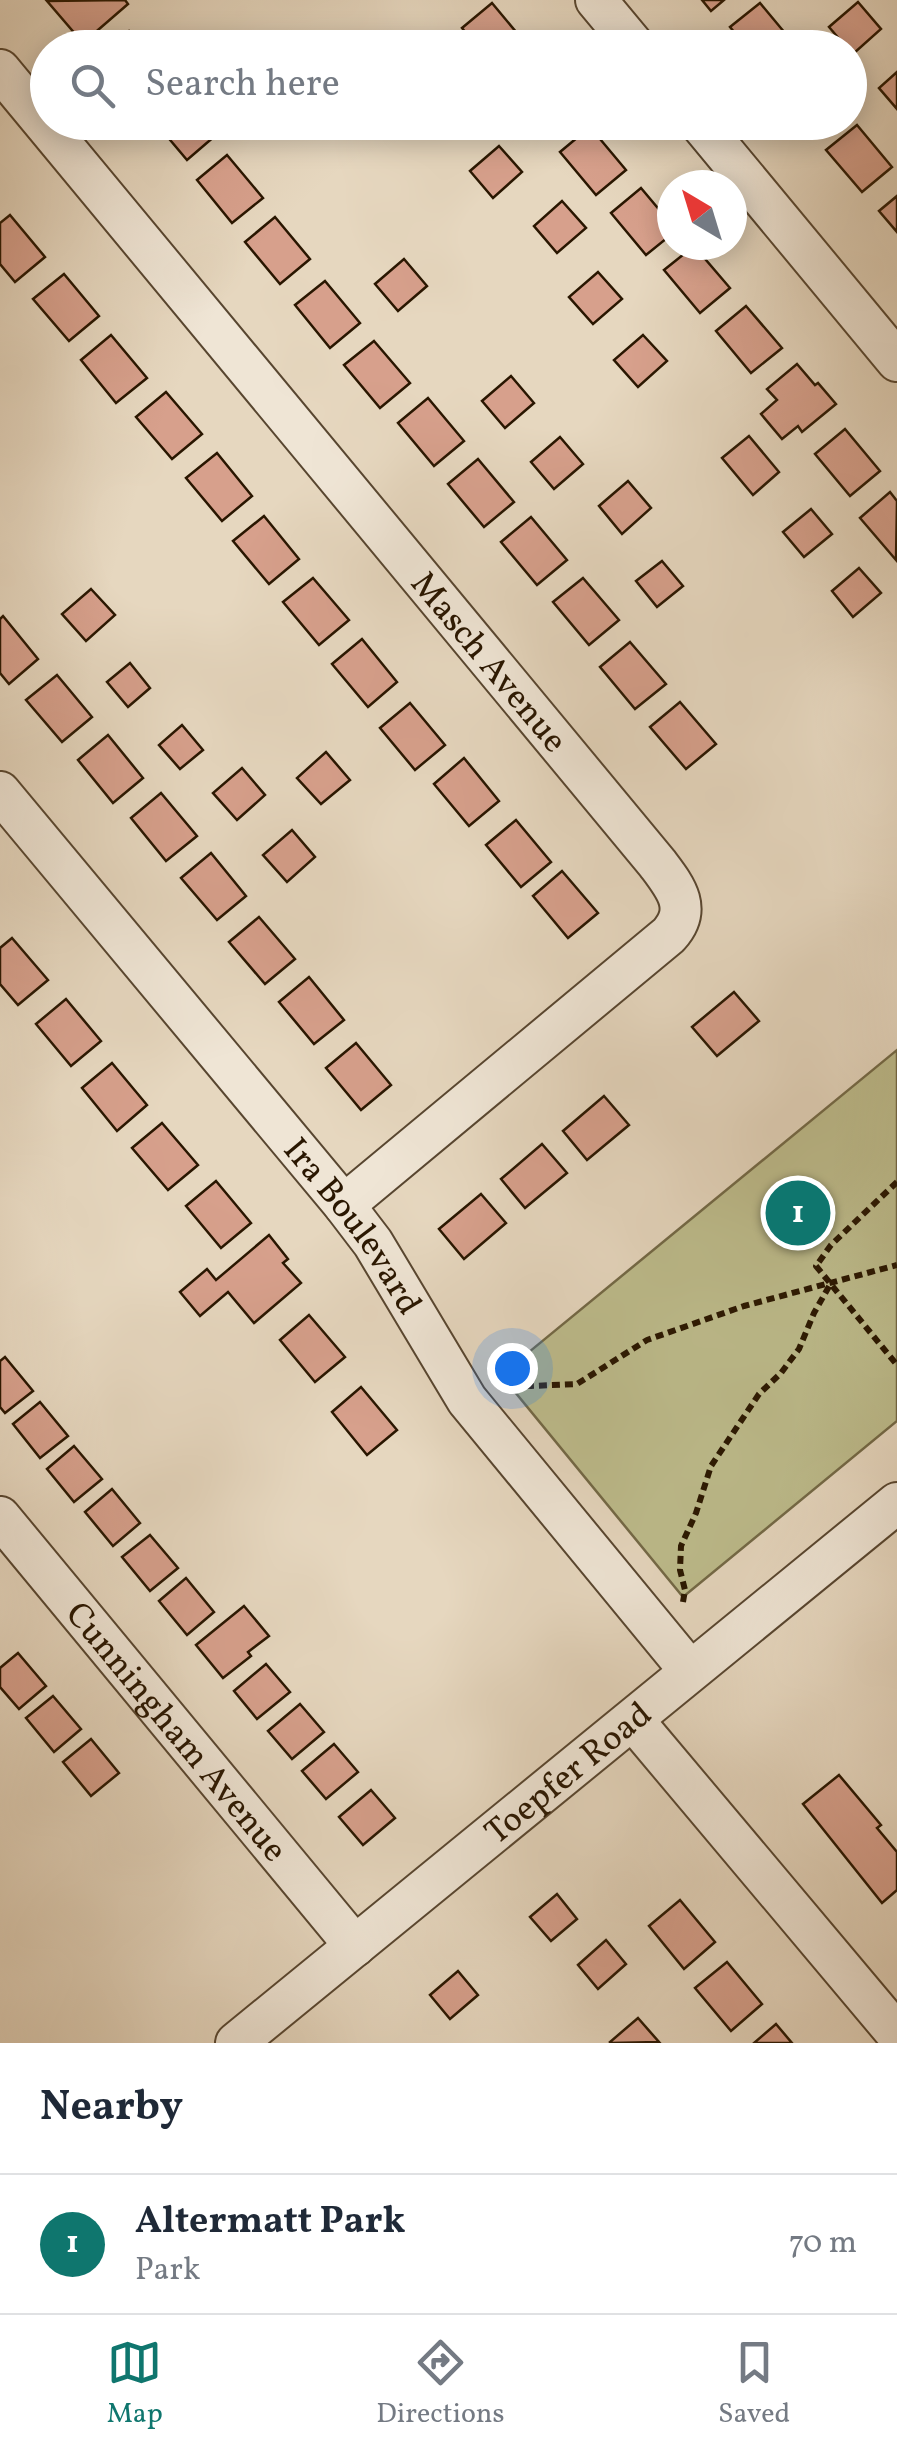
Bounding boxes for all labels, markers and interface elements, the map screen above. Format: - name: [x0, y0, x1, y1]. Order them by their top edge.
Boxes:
- search box: [30, 30, 867, 140]
- icon: search: [65, 58, 120, 113]
- text: Search here: [145, 59, 340, 112]
- north arrow: [657, 170, 747, 260]
- street label: Masch Avenue: [398, 562, 577, 764]
- street label: Ira Boulevard: [271, 1129, 432, 1325]
- pin: 1: [766, 1176, 830, 1250]
- your location: [487, 1343, 538, 1394]
- street label: Cunningham Avenue: [53, 1593, 297, 1873]
- street label: Toepfer Road: [476, 1692, 663, 1857]
- text: Nearby: [40, 2079, 183, 2138]
- text: Altermatt Park: [135, 2196, 406, 2249]
- text: 1: [66, 2222, 79, 2266]
- text: 70 m: [789, 2222, 857, 2266]
- text: Park: [135, 2249, 200, 2293]
- tab: Map: [107, 2335, 163, 2434]
- tab: Directions: [376, 2335, 505, 2434]
- tab: Saved: [718, 2335, 790, 2434]

